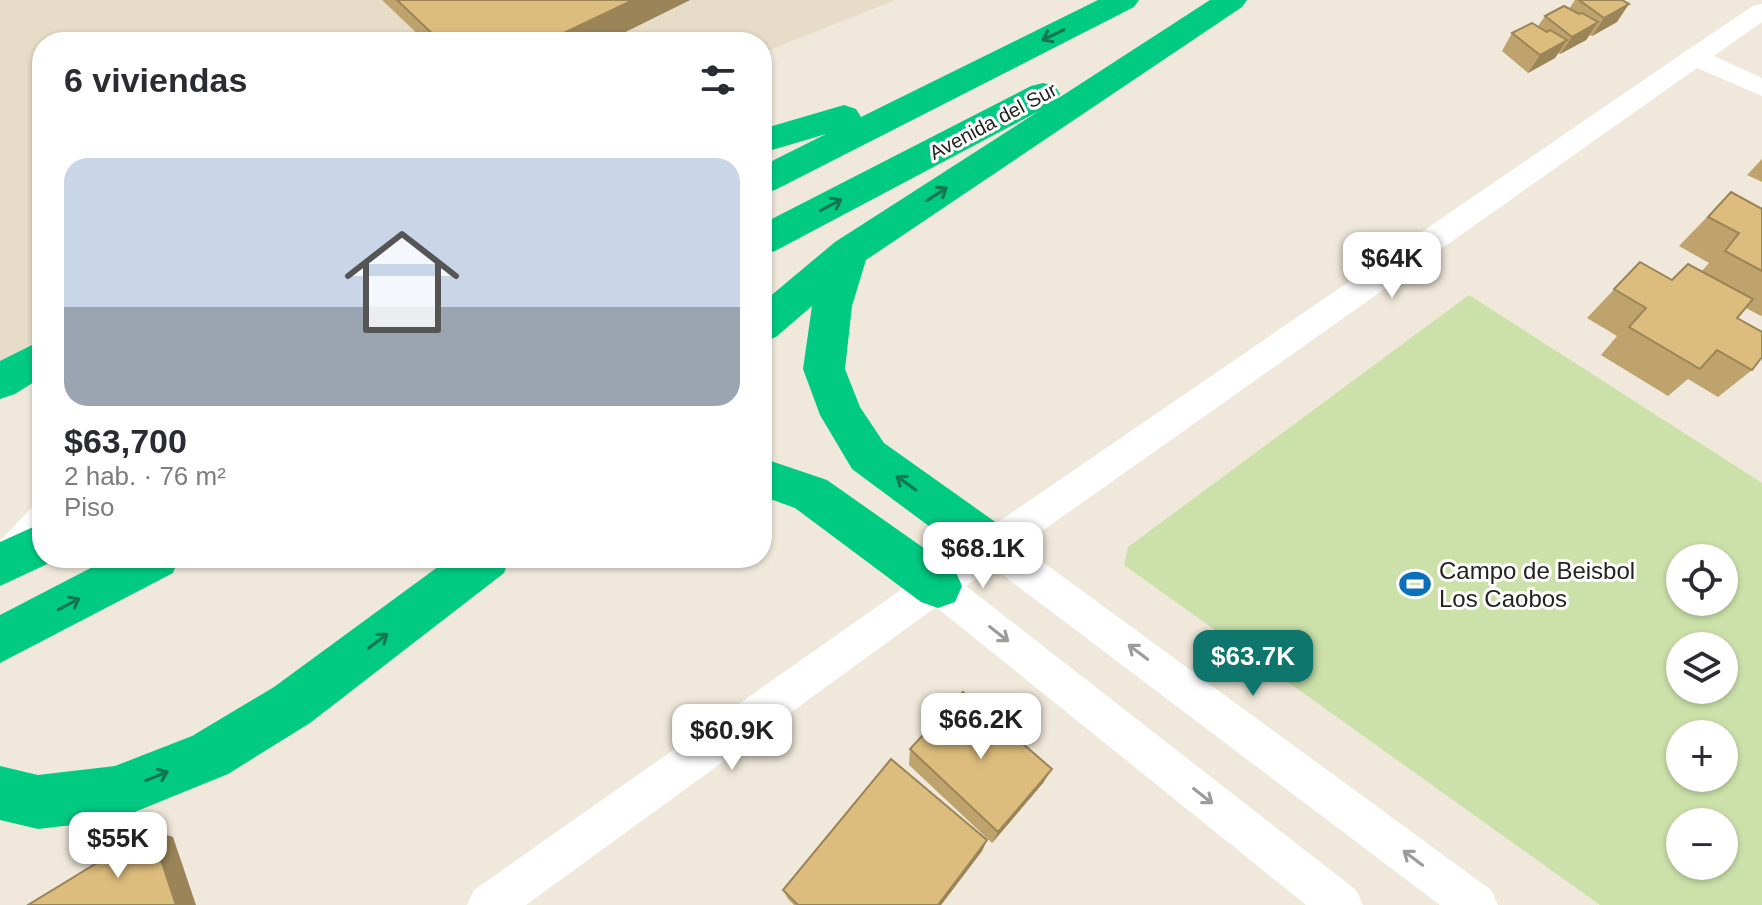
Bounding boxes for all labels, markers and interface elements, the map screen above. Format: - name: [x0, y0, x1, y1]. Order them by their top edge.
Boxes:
- one-way arrow: [1041, 27, 1065, 43]
- icon: filters: [696, 58, 740, 102]
- text: 6 viviendas: [64, 61, 247, 99]
- street label: Avenida del Sur: [926, 78, 1061, 164]
- one-way arrow: [926, 186, 948, 202]
- one-way arrow: [819, 196, 843, 212]
- icon: home: [330, 210, 474, 354]
- pin: $64K: [1345, 232, 1439, 300]
- text: $64K: [1361, 243, 1423, 273]
- text: $63,700: [64, 422, 187, 460]
- text: 2 hab. · 76 m²: [64, 461, 226, 491]
- one-way arrow: [896, 475, 917, 492]
- text: Piso: [64, 492, 115, 522]
- pin: $68.1K: [918, 522, 1048, 590]
- text: $68.1K: [941, 533, 1025, 563]
- map controls: [1666, 544, 1738, 880]
- button: locate: [1666, 544, 1738, 616]
- place label: Campo de Beisbol Los Caobos: [1439, 557, 1635, 612]
- sports icon: Campo de Beisbol Los Caobos: [1398, 567, 1432, 601]
- one-way arrow: [57, 595, 81, 611]
- one-way arrow: [988, 625, 1009, 643]
- pin: $63.7K: [1188, 630, 1318, 698]
- one-way arrow: [367, 632, 388, 649]
- button: layers: [1666, 632, 1738, 704]
- text: $63.7K: [1211, 641, 1295, 671]
- one-way arrow: [1128, 643, 1149, 660]
- pin: $66.2K: [916, 693, 1046, 761]
- pin: $60.9K: [667, 704, 797, 772]
- text: $66.2K: [939, 704, 1023, 734]
- text: $60.9K: [690, 715, 774, 745]
- button: +: [1666, 720, 1738, 792]
- one-way arrow: [144, 768, 169, 782]
- one-way arrow: [1192, 787, 1213, 804]
- button: −: [1666, 808, 1738, 880]
- pin: $55K: [71, 812, 165, 880]
- text: $55K: [87, 823, 149, 853]
- one-way arrow: [1403, 850, 1424, 867]

